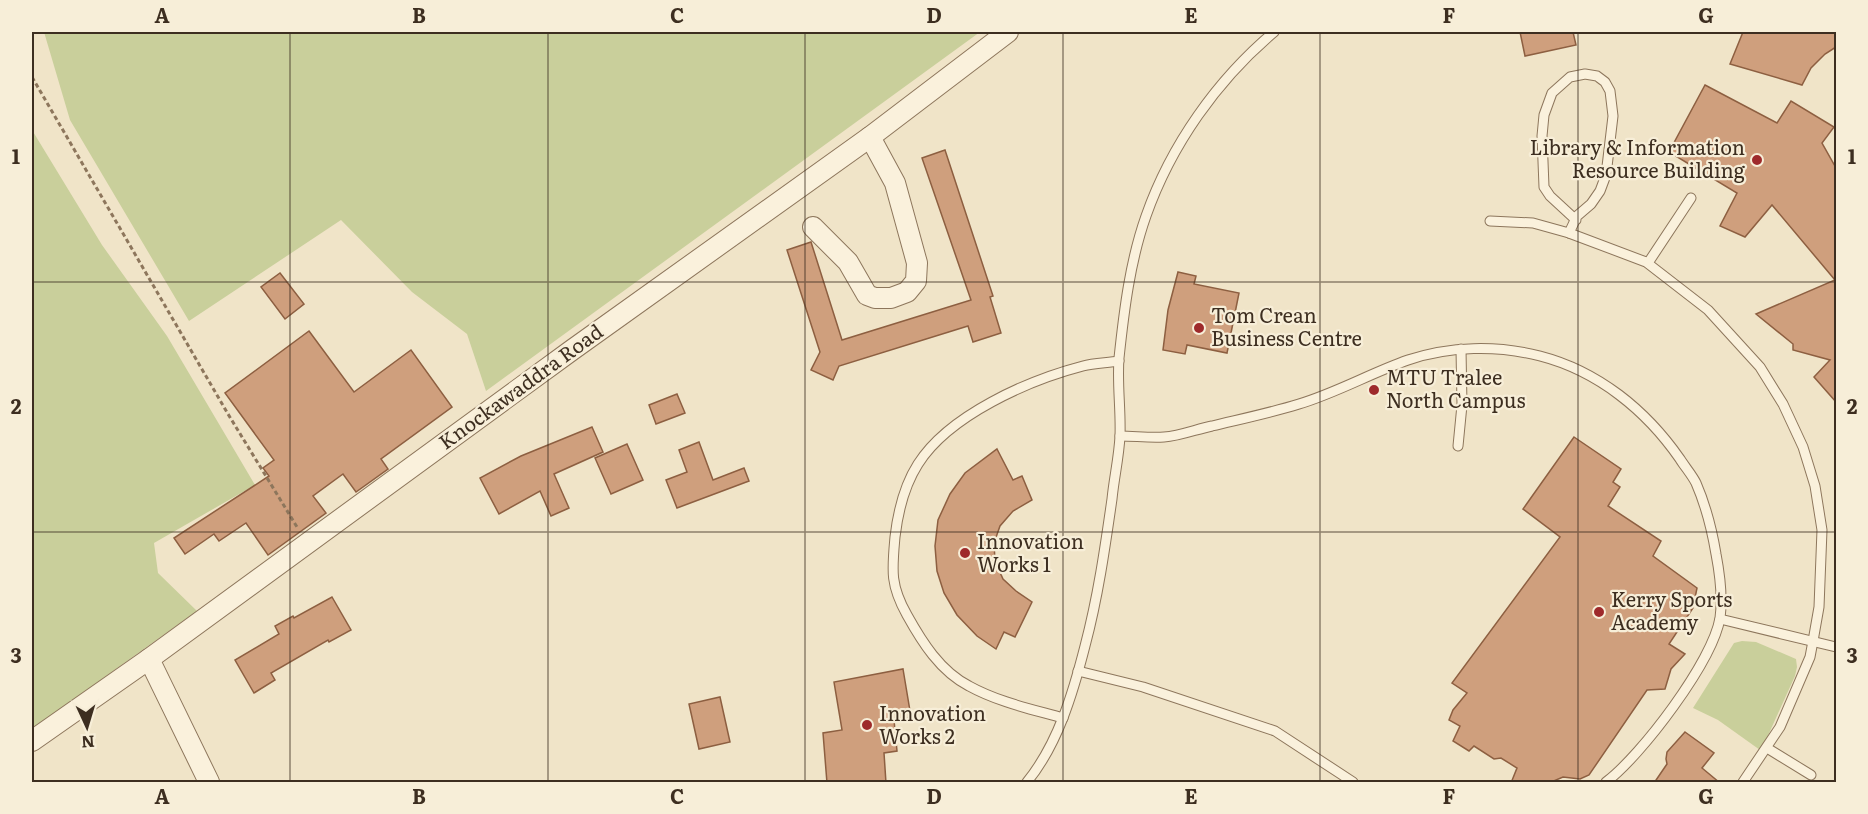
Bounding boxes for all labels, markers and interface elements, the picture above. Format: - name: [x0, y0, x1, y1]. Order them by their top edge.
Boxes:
- text: A: [154, 0, 170, 29]
- text: B: [412, 0, 426, 29]
- text: C: [670, 0, 684, 29]
- text: D: [926, 0, 942, 29]
- text: E: [1184, 0, 1198, 29]
- text: F: [1443, 0, 1456, 29]
- text: G: [1698, 0, 1714, 29]
- place label: Library & Information Resource Building: [1530, 131, 1746, 184]
- text: 1: [12, 140, 20, 170]
- text: 1: [1848, 140, 1856, 170]
- marker: Library & Information Resource Building: [1750, 153, 1764, 167]
- place label: Tom Crean Business Centre: [1211, 299, 1362, 352]
- street label: Knockawaddra Road: [431, 315, 608, 455]
- marker: Tom Crean Business Centre: [1192, 321, 1206, 335]
- place label: MTU Tralee North Campus: [1386, 361, 1526, 414]
- marker: MTU Tralee North Campus: [1367, 383, 1381, 397]
- text: 2: [11, 390, 22, 420]
- text: 2: [1847, 390, 1858, 420]
- place label: Innovation Works 1: [977, 525, 1084, 578]
- marker: Innovation Works 1: [958, 546, 972, 560]
- place label: Kerry Sports Academy: [1611, 583, 1732, 636]
- marker: Kerry Sports Academy: [1592, 605, 1606, 619]
- text: 3: [10, 639, 22, 669]
- text: 3: [1846, 639, 1858, 669]
- north arrow: [57, 697, 117, 757]
- place label: Innovation Works 2: [879, 697, 986, 750]
- marker: Innovation Works 2: [860, 718, 874, 732]
- text: N: [81, 731, 96, 755]
- text: A: [154, 780, 170, 810]
- text: B: [412, 780, 426, 810]
- text: C: [670, 780, 684, 810]
- text: D: [926, 780, 942, 810]
- text: E: [1184, 780, 1198, 810]
- text: F: [1443, 780, 1456, 810]
- text: G: [1698, 780, 1714, 810]

